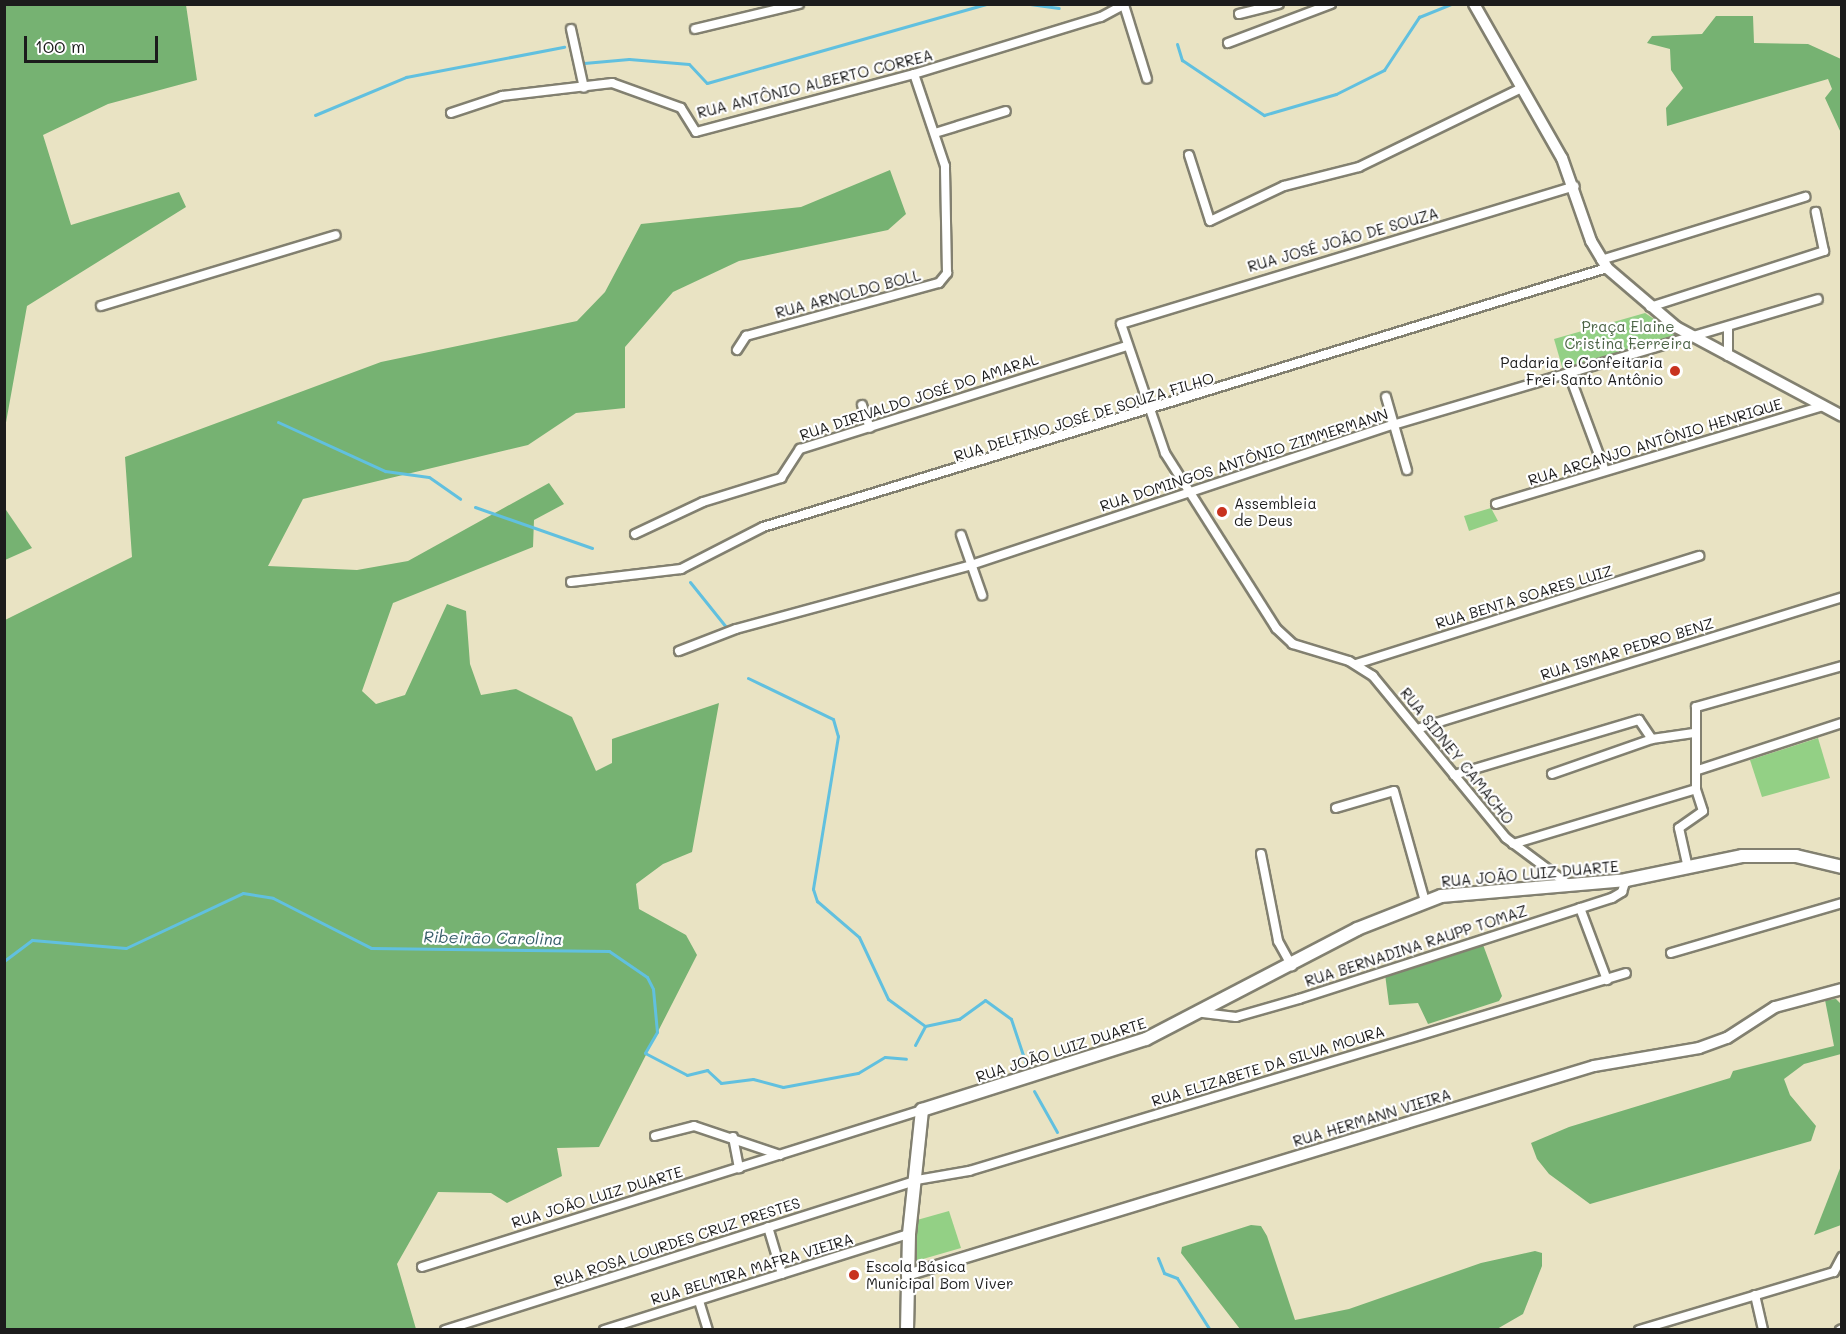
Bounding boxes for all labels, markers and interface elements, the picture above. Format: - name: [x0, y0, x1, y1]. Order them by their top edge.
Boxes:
- scale bar: [27, 24, 160, 62]
- text: 100 m: [35, 34, 85, 58]
- street label: RUA ANTÔNIO ALBERTO CORREA: [695, 46, 935, 122]
- street label: RUA JOSÉ JOÃO DE SOUZA: [1246, 204, 1440, 276]
- street label: RUA ARNOLDO BOLL: [773, 266, 923, 322]
- park label: Praça Elaine Cristina Ferreira: [1564, 317, 1692, 352]
- street label: RUA DIRIVALDO JOSÉ DO AMARAL: [797, 350, 1041, 444]
- place label: Padaria e Confeitaria Frei Santo Antônio: [1500, 353, 1663, 388]
- marker: Padaria e Confeitaria Frei Santo Antônio: [1668, 364, 1682, 378]
- street label: RUA DELFINO JOSÉ DE SOUZA FILHO: [952, 369, 1216, 465]
- street label: RUA ARCANJO ANTÔNIO HENRIQUE: [1526, 395, 1784, 489]
- street label: RUA DOMINGOS ANTÔNIO ZIMMERMANN: [1098, 405, 1390, 515]
- place label: Assembleia de Deus: [1234, 494, 1317, 529]
- marker: Assembleia de Deus: [1215, 505, 1229, 519]
- street label: RUA BENTA SOARES LUIZ: [1433, 561, 1615, 633]
- street label: RUA ISMAR PEDRO BENZ: [1538, 614, 1716, 684]
- street label: RUA SIDNEY CAMACHO: [1396, 684, 1518, 828]
- street label: RUA JOÃO LUIZ DUARTE: [1441, 857, 1619, 891]
- street label: RUA BERNADINA RAUPP TOMAZ: [1303, 901, 1529, 991]
- water label: Ribeirão Carolina: [423, 927, 563, 949]
- street label: RUA JOÃO LUIZ DUARTE: [974, 1014, 1148, 1086]
- street label: RUA ELIZABETE DA SILVA MOURA: [1149, 1022, 1387, 1110]
- street label: RUA HERMANN VIEIRA: [1291, 1085, 1453, 1151]
- street label: RUA JOÃO LUIZ DUARTE: [509, 1162, 685, 1232]
- street label: RUA ROSA LOURDES CRUZ PRESTES: [552, 1194, 802, 1290]
- street label: RUA BELMIRA MAFRA VIEIRA: [649, 1230, 855, 1308]
- place label: Escola Básica Municipal Bom Viver: [866, 1257, 1014, 1292]
- marker: Escola Básica Municipal Bom Viver: [847, 1268, 861, 1282]

